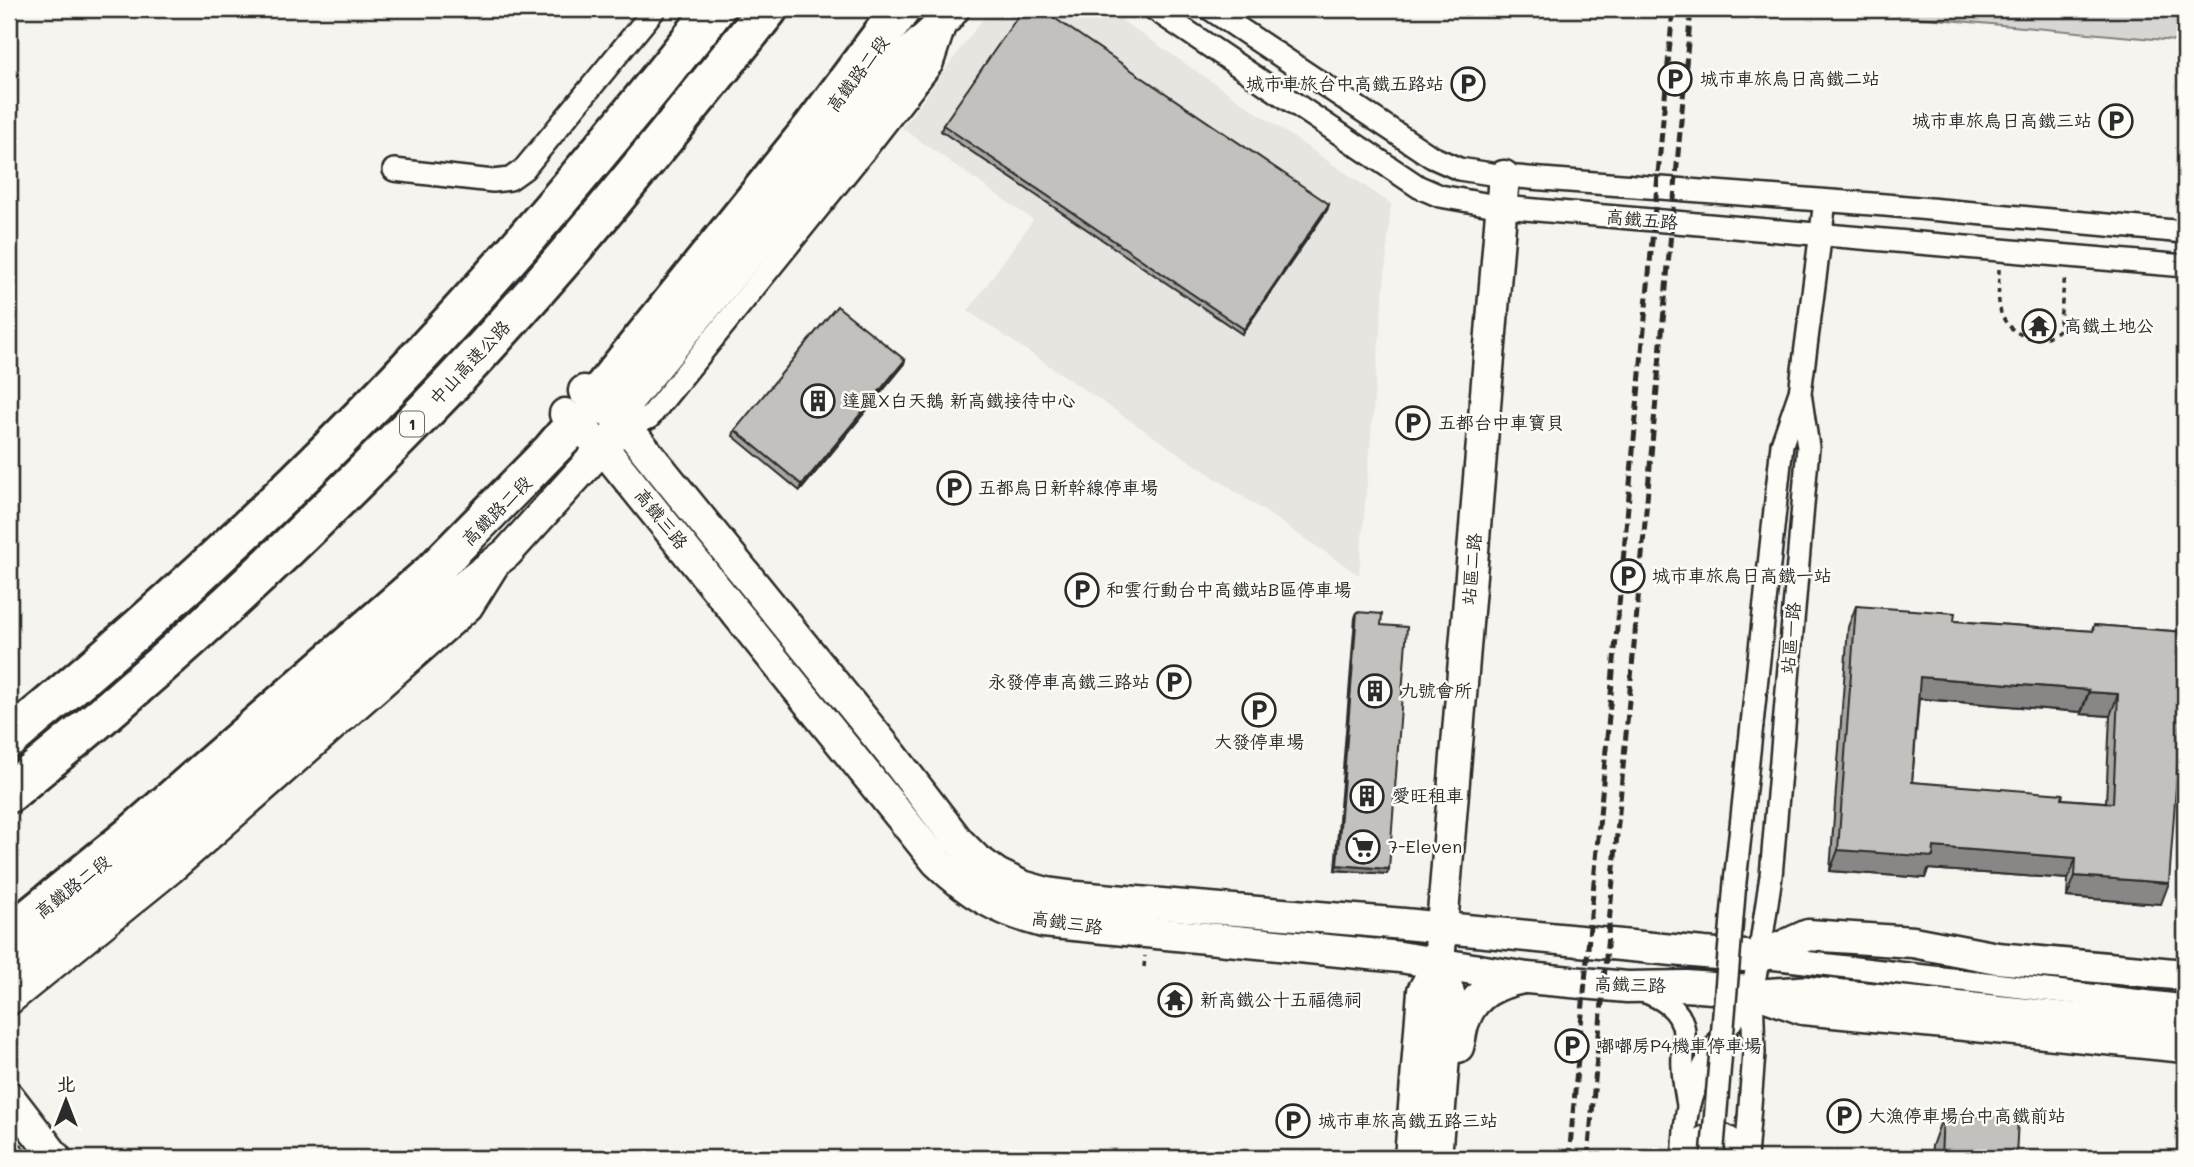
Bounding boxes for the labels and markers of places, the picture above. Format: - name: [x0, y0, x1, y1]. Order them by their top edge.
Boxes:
- parking icon: 城市車旅烏日高鐵二站: [1656, 60, 1694, 98]
- parking icon: 城市車旅台中高鐵五路站: [1449, 65, 1487, 103]
- place label: 城市車旅烏日高鐵二站: [1700, 66, 1880, 90]
- place label: 城市車旅台中高鐵五路站: [1246, 71, 1444, 95]
- parking icon: 城市車旅烏日高鐵三站: [2097, 102, 2135, 140]
- place label: 城市車旅烏日高鐵三站: [1912, 108, 2092, 132]
- temple icon: 高鐵土地公: [2020, 307, 2058, 345]
- place label: 高鐵土地公: [2064, 313, 2154, 337]
- building icon: 達麗X白天鵝 新高鐵接待中心: [799, 382, 837, 420]
- place label: 達麗X白天鵝 新高鐵接待中心: [842, 388, 1076, 412]
- parking icon: 五都台中車寶貝: [1394, 404, 1432, 442]
- place label: 五都台中車寶貝: [1438, 410, 1564, 434]
- parking icon: 五都烏日新幹線停車場: [935, 469, 973, 507]
- place label: 五都烏日新幹線停車場: [978, 475, 1158, 499]
- parking icon: 城市車旅烏日高鐵一站: [1609, 557, 1647, 595]
- place label: 城市車旅烏日高鐵一站: [1652, 563, 1832, 587]
- parking icon: 和雲行動台中高鐵站B區停車場: [1063, 571, 1101, 609]
- place label: 和雲行動台中高鐵站B區停車場: [1106, 577, 1351, 601]
- parking icon: 永發停車高鐵三路站: [1155, 663, 1193, 701]
- place label: 永發停車高鐵三路站: [988, 669, 1150, 693]
- building icon: 九號會所: [1356, 672, 1394, 710]
- place label: 九號會所: [1400, 678, 1472, 702]
- parking icon: 大發停車場: [1240, 691, 1278, 729]
- place label: 大發停車場: [1214, 729, 1304, 753]
- building icon: 愛旺租車: [1348, 777, 1386, 815]
- place label: 愛旺租車: [1392, 783, 1464, 807]
- supermarket icon: 7-Eleven: [1344, 828, 1382, 866]
- place label: 7-Eleven: [1388, 834, 1462, 858]
- temple icon: 新高鐵公十五福德祠: [1156, 981, 1194, 1019]
- place label: 新高鐵公十五福德祠: [1200, 987, 1362, 1011]
- parking icon: 嘟嘟房P4機車停車場: [1553, 1027, 1591, 1065]
- place label: 嘟嘟房P4機車停車場: [1596, 1033, 1762, 1057]
- parking icon: 大漁停車場台中高鐵前站: [1825, 1097, 1863, 1135]
- parking icon: 城市車旅高鐵五路三站: [1274, 1102, 1312, 1140]
- place label: 大漁停車場台中高鐵前站: [1868, 1103, 2066, 1127]
- place label: 城市車旅高鐵五路三站: [1318, 1108, 1498, 1132]

